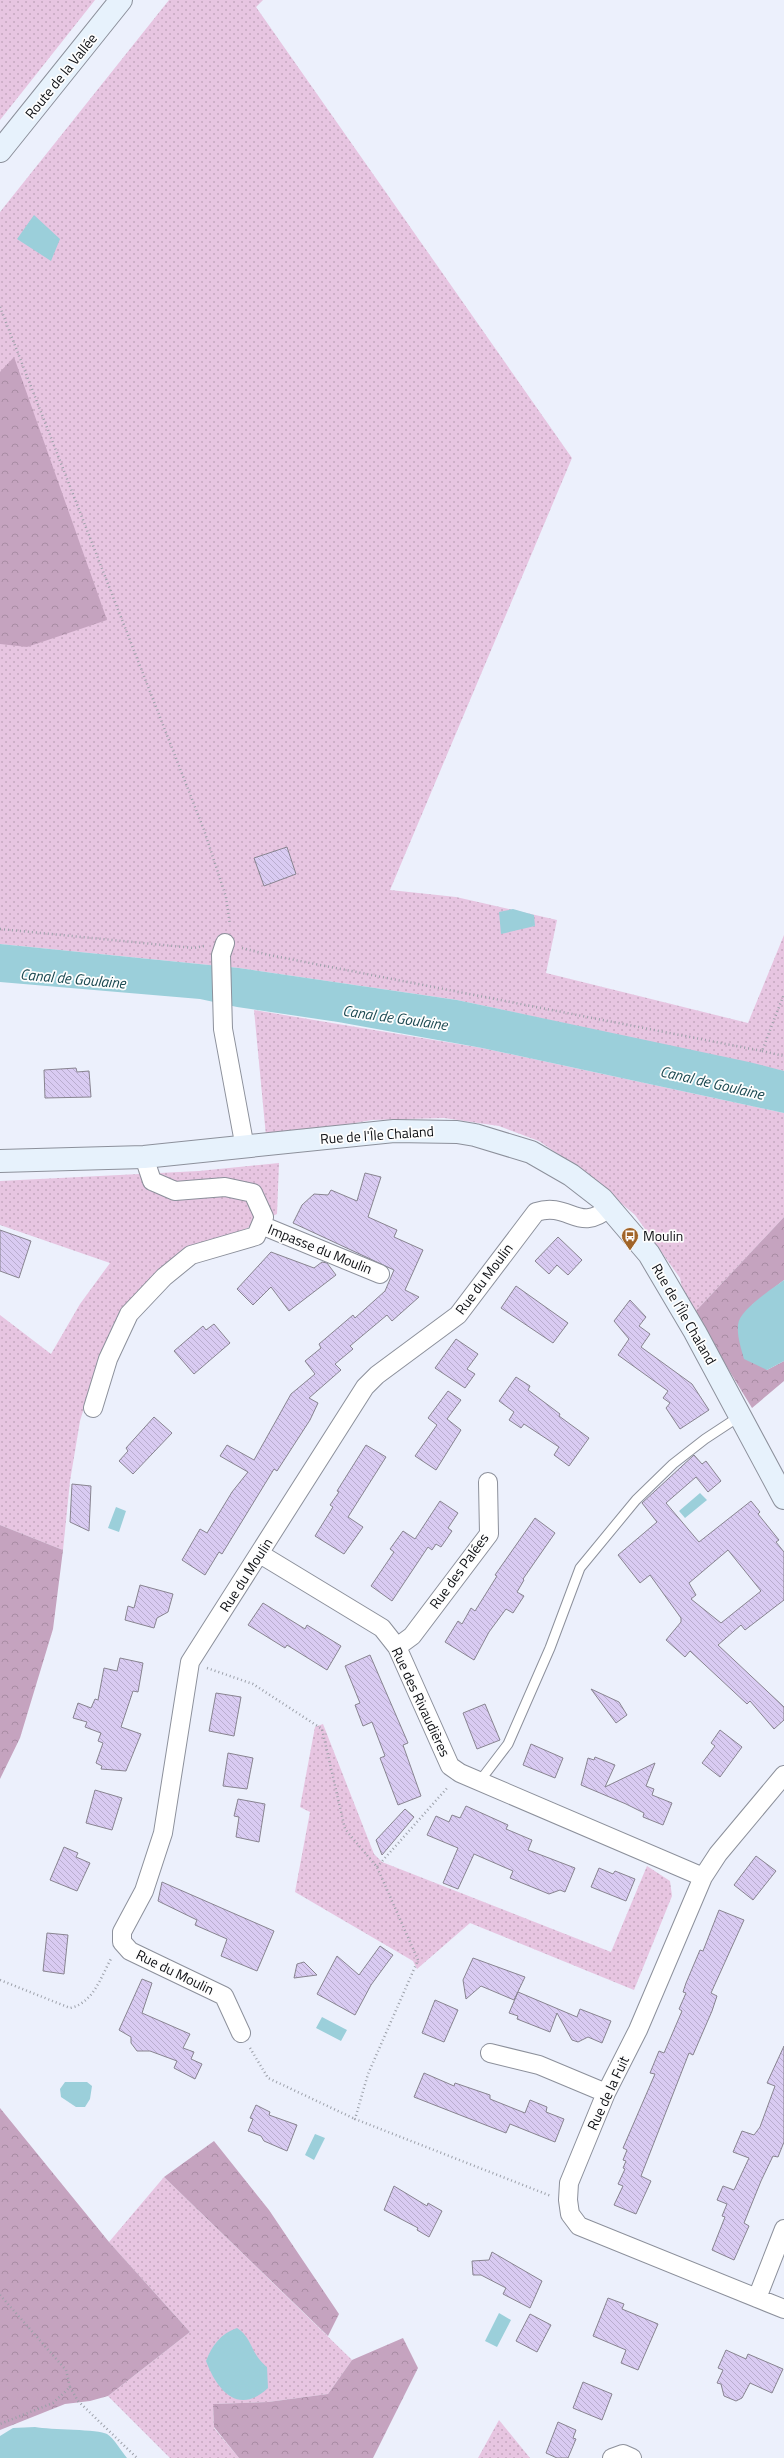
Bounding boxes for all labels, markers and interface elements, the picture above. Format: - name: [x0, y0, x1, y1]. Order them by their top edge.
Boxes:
- street label: Route de la Vallée: [20, 28, 102, 123]
- water label: Canal de Goulaine: [19, 962, 128, 995]
- water label: Canal de Goulaine: [341, 999, 450, 1036]
- water label: Canal de Goulaine: [658, 1059, 767, 1106]
- street label: Rue de l'Île Chaland: [319, 1120, 435, 1149]
- street label: Impasse du Moulin: [265, 1218, 376, 1279]
- place label: Moulin: [643, 1225, 683, 1246]
- bus stop icon: Moulin: [620, 1226, 640, 1251]
- street label: Rue du Moulin: [450, 1239, 517, 1319]
- street label: Rue de l'Île Chaland: [647, 1259, 722, 1368]
- street label: Rue des Palées: [424, 1528, 493, 1613]
- street label: Rue du Moulin: [214, 1534, 277, 1616]
- street label: Rue des Rivaudières: [387, 1644, 456, 1760]
- street label: Rue du Moulin: [133, 1944, 218, 1999]
- street label: Rue de la Fuit: [581, 2052, 634, 2133]

